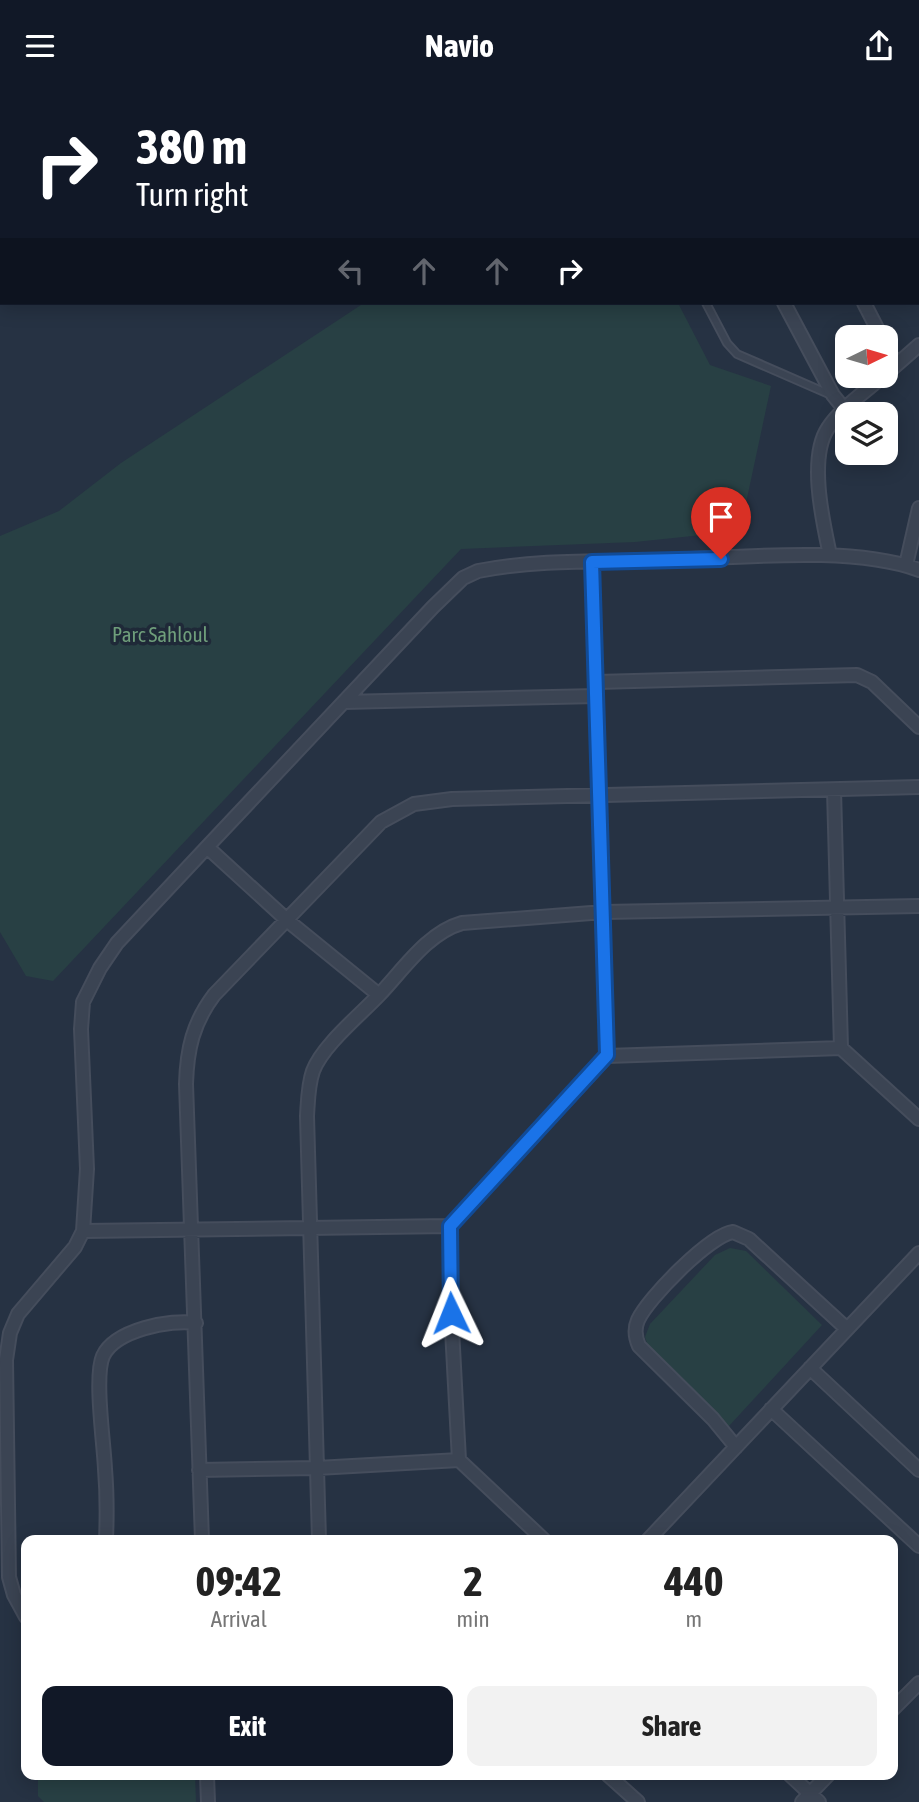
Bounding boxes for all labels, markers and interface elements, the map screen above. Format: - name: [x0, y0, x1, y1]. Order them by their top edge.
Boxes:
- icon: menu: [21, 27, 59, 65]
- text: Navio: [425, 27, 494, 64]
- icon: share: [860, 27, 898, 65]
- text: 380 m: [136, 118, 247, 174]
- icon: right: [21, 119, 112, 210]
- text: Turn right: [136, 176, 249, 213]
- icon: left: [332, 252, 370, 290]
- icon: ahead: [405, 252, 443, 290]
- icon: ahead: [478, 252, 516, 290]
- icon: right: [551, 252, 589, 290]
- north arrow: [835, 325, 898, 389]
- map controls: [835, 325, 898, 465]
- button: layers: [835, 402, 898, 465]
- pin: [691, 487, 751, 559]
- icon: arrive: [702, 498, 740, 536]
- park label: Parc Sahloul: [112, 622, 209, 646]
- position arrow: [414, 1276, 488, 1350]
- text: 09:42: [196, 1557, 282, 1605]
- text: 2: [463, 1557, 483, 1605]
- text: 440: [664, 1557, 723, 1605]
- text: Arrival: [211, 1606, 267, 1632]
- text: min: [457, 1606, 490, 1632]
- text: m: [686, 1606, 702, 1632]
- button: Exit: [42, 1686, 453, 1766]
- button: Share: [467, 1686, 877, 1766]

